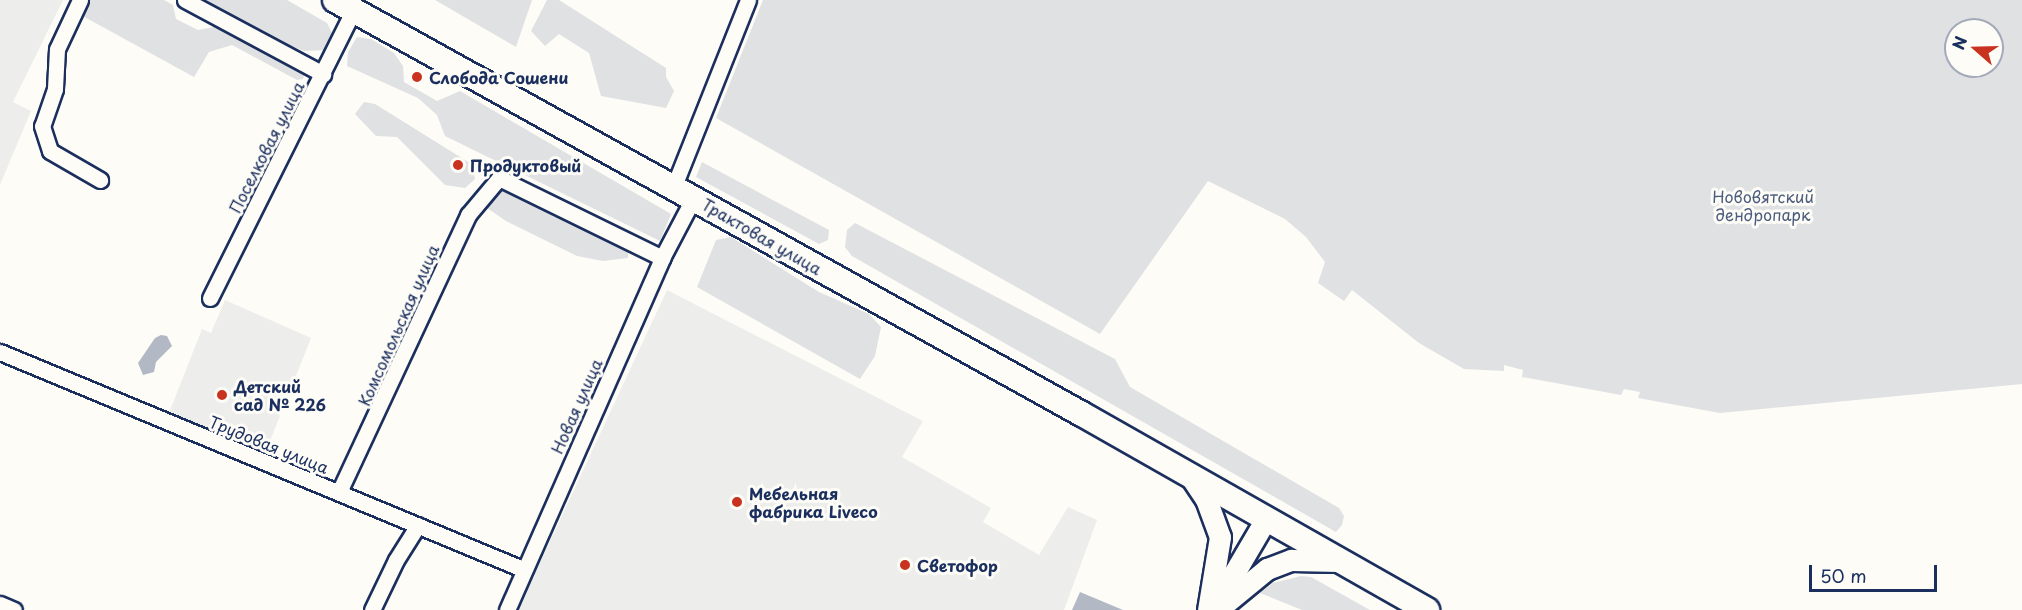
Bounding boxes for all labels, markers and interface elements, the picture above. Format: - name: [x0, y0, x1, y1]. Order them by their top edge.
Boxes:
- north arrow: [1944, 18, 2004, 78]
- text: N: [1946, 32, 1972, 53]
- place label: Слобода Сошени: [429, 67, 569, 87]
- marker: Слобода Сошени: [410, 70, 424, 84]
- street label: Поселковая улица: [224, 78, 308, 216]
- place label: Продуктовый: [470, 155, 581, 175]
- marker: Продуктовый: [451, 158, 465, 172]
- park label: Нововятский дендропарк: [1712, 186, 1814, 224]
- street label: Трактовая улица: [699, 194, 825, 278]
- street label: Комсомольская улица: [353, 241, 443, 409]
- street label: Новая улица: [546, 355, 606, 457]
- place label: Детский сад № 226: [234, 376, 326, 414]
- marker: Детский сад № 226: [215, 388, 229, 402]
- street label: Трудовая улица: [206, 411, 332, 477]
- place label: Мебельная фабрика Liveco: [749, 483, 878, 521]
- marker: Мебельная фабрика Liveco: [730, 495, 744, 509]
- scale bar: [1812, 553, 1940, 591]
- place label: Светофор: [917, 555, 998, 575]
- marker: Светофор: [898, 558, 912, 572]
- text: 50 m: [1820, 562, 1867, 589]

